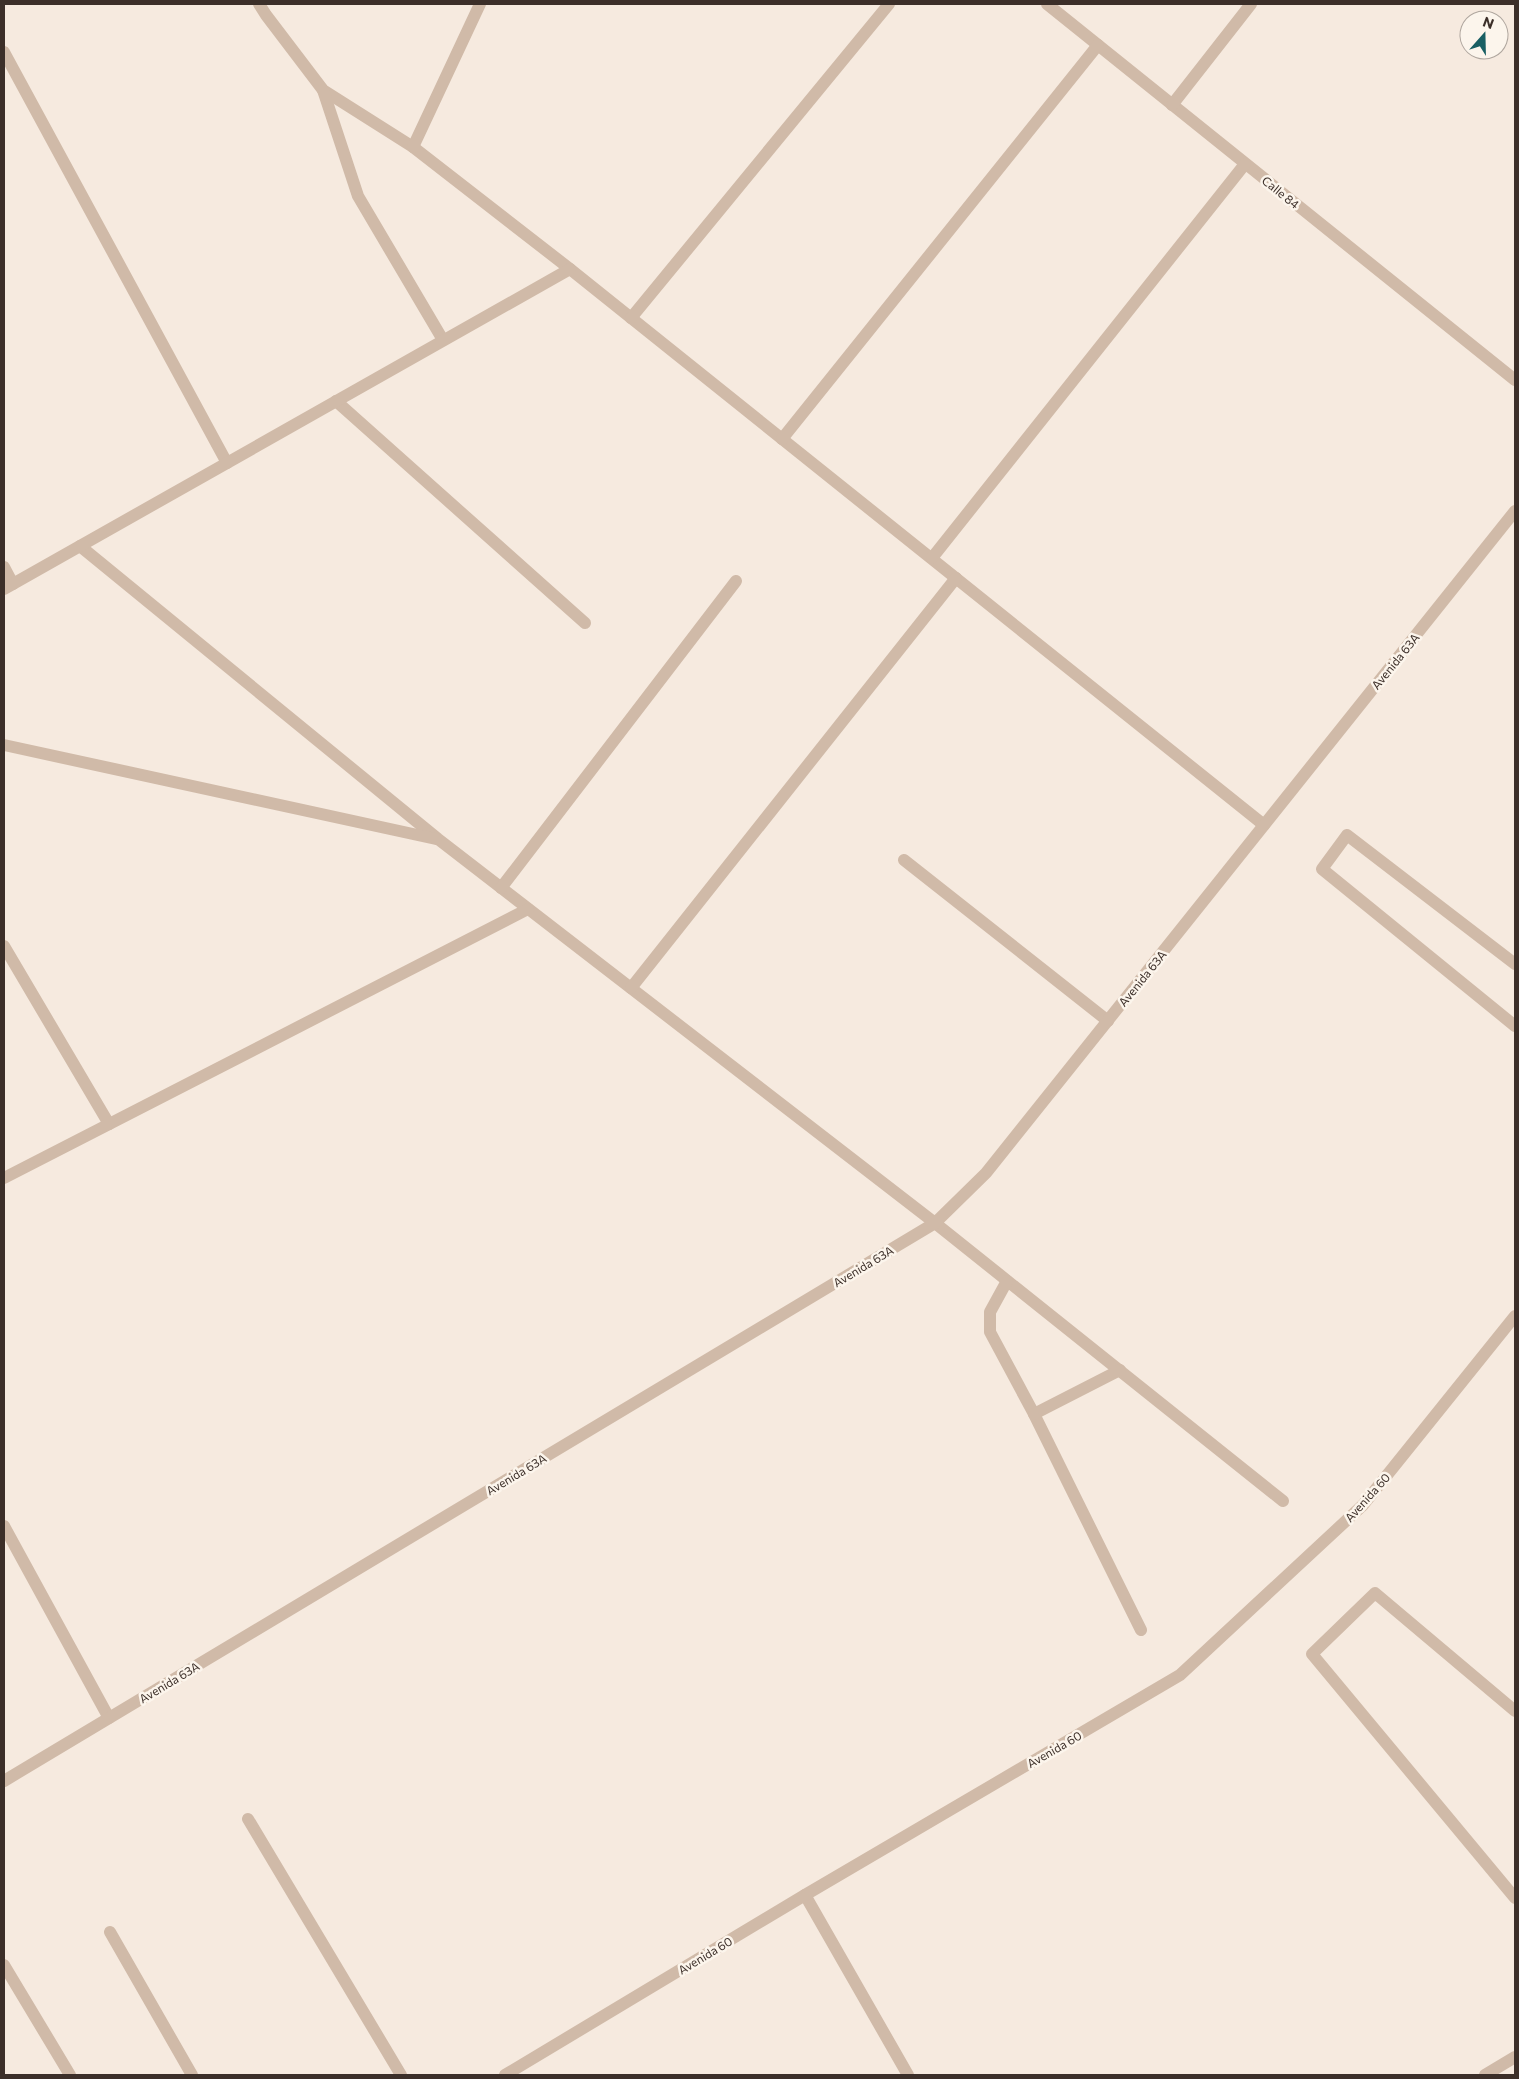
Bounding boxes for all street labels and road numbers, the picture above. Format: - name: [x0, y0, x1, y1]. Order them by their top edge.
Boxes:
- street label: Calle 84: [1260, 173, 1302, 211]
- street label: Avenida 63A: [1368, 630, 1422, 692]
- street label: Avenida 63A: [1115, 947, 1169, 1009]
- street label: Avenida 63A: [830, 1243, 896, 1289]
- street label: Avenida 63A: [483, 1451, 549, 1497]
- street label: Avenida 60: [1341, 1470, 1393, 1524]
- street label: Avenida 63A: [136, 1659, 202, 1705]
- street label: Avenida 60: [1024, 1728, 1084, 1770]
- street label: Avenida 60: [675, 1933, 735, 1977]

